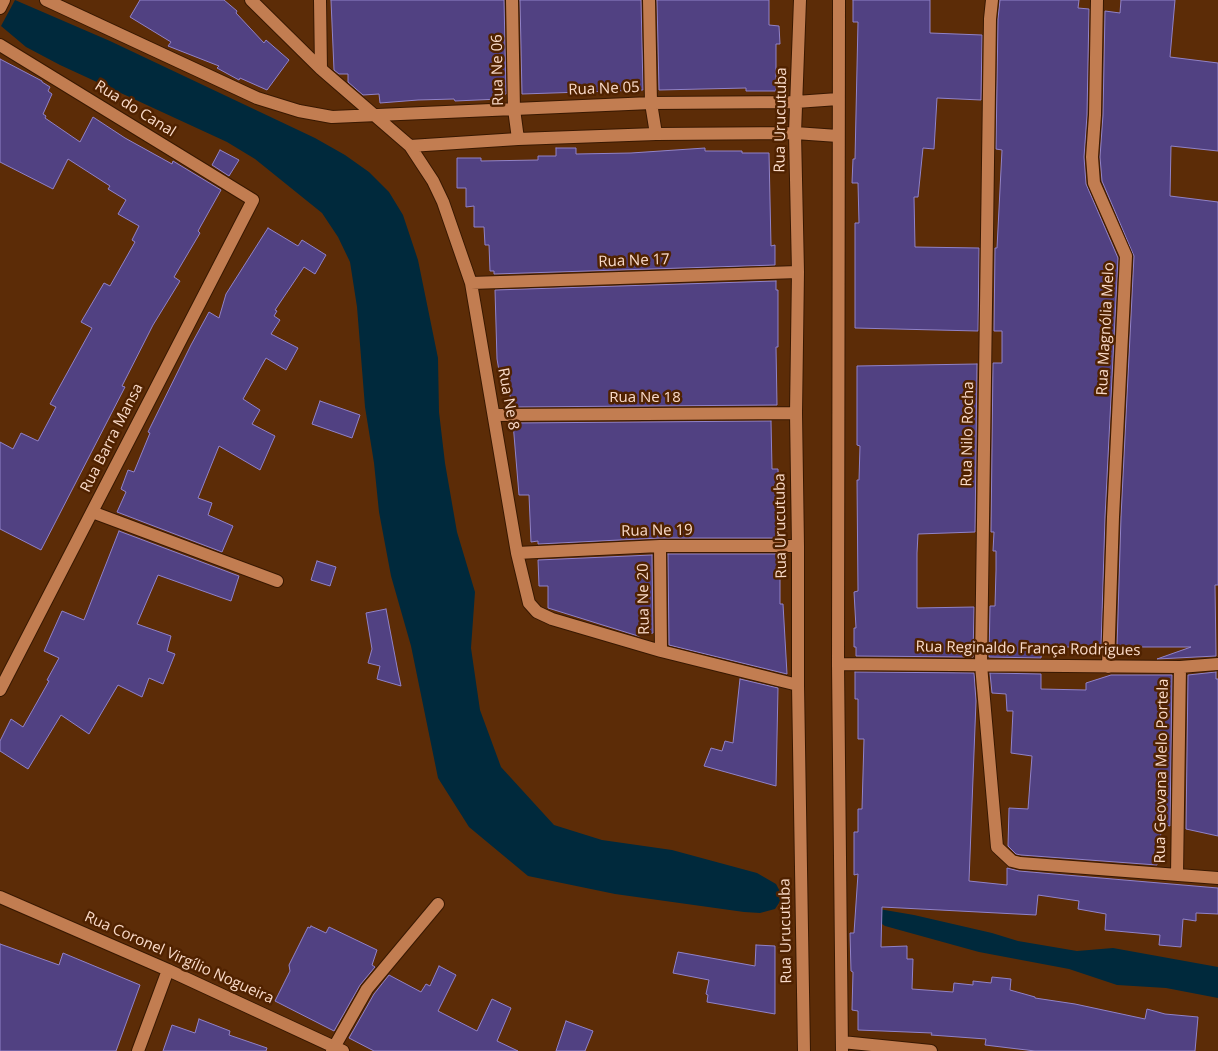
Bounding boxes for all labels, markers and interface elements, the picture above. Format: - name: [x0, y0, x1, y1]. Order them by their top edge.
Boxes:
- street label: Rua Ne 06: [488, 34, 508, 106]
- street label: Rua Urucutuba: [771, 67, 791, 173]
- street label: Rua do Canal: [91, 77, 179, 141]
- street label: Rua Ne 05: [568, 79, 640, 99]
- street label: Rua Ne 17: [598, 251, 670, 271]
- street label: Rua Magnólia Melo: [1094, 262, 1118, 396]
- street label: Rua Ne 8: [494, 366, 522, 432]
- street label: Rua Barra Mansa: [77, 381, 147, 495]
- street label: Rua Nilo Rocha: [958, 381, 978, 487]
- street label: Rua Ne 18: [609, 389, 681, 407]
- street label: Rua Urucutuba: [771, 473, 791, 579]
- street label: Rua Ne 19: [621, 521, 693, 541]
- street label: Rua Ne 20: [634, 563, 654, 635]
- street label: Rua Reginaldo França Rodrigues: [915, 638, 1141, 660]
- street label: Rua Geovana Melo Portela: [1151, 678, 1173, 864]
- street label: Rua Urucutuba: [776, 878, 796, 984]
- street label: Rua Coronel Virgílio Nogueira: [82, 908, 276, 1008]

